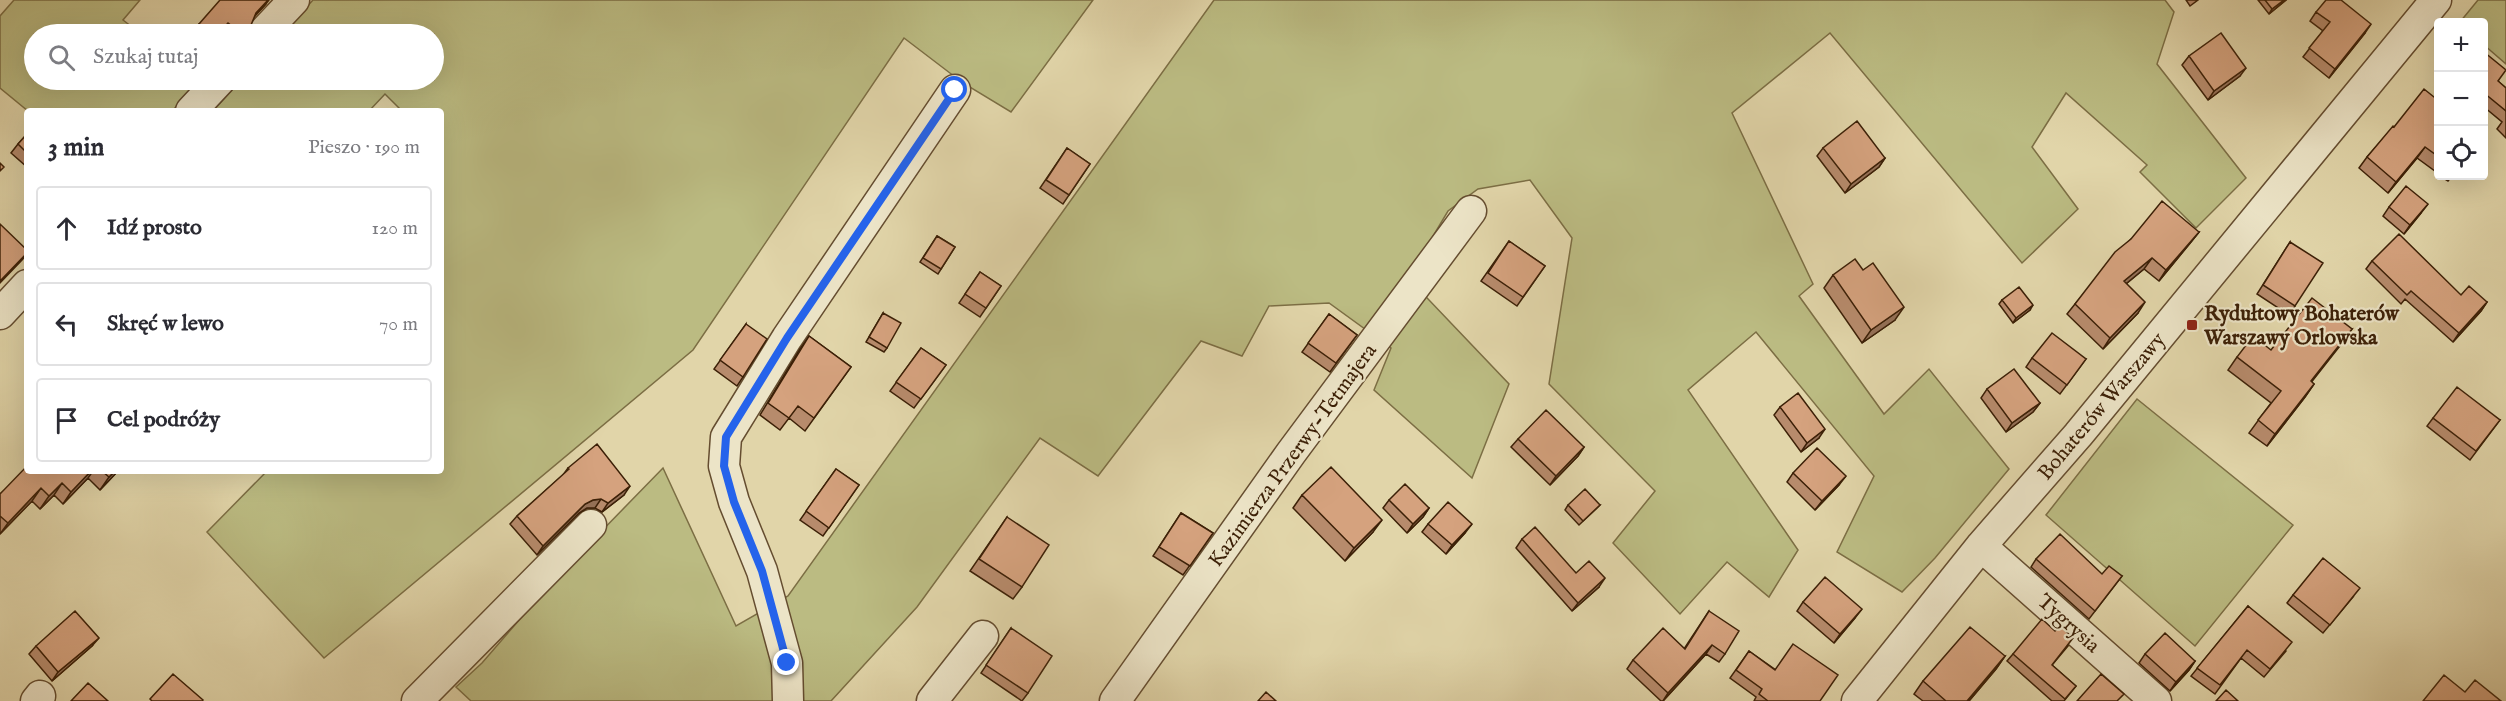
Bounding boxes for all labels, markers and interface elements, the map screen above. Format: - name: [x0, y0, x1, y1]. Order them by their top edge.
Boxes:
- map controls: [2434, 18, 2488, 180]
- button: +: [2434, 18, 2488, 72]
- search box: [24, 24, 444, 90]
- icon: search: [45, 41, 78, 74]
- text: Szukaj tutaj: [93, 43, 198, 71]
- button: −: [2434, 72, 2488, 126]
- route start: [941, 76, 967, 102]
- button: locate: [2434, 126, 2488, 180]
- text: 3 min: [48, 131, 104, 164]
- text: Pieszo · 190 m: [308, 135, 420, 160]
- icon: ahead: [50, 212, 83, 245]
- text: Idź prosto: [107, 214, 202, 242]
- text: 120 m: [372, 216, 418, 241]
- place label: Rydułtowy Bohaterów Warszawy Orlowska: [2203, 301, 2400, 352]
- icon: left: [50, 308, 83, 341]
- text: Skręć w lewo: [107, 310, 224, 338]
- text: 70 m: [379, 312, 418, 337]
- marker: Rydułtowy Bohaterów Warszawy Orlowska: [2185, 318, 2199, 332]
- street label: Bohaterów Warszawy: [2032, 327, 2172, 486]
- street label: Kazimierza Przerwy-Tetmajera: [1203, 338, 1384, 573]
- icon: arrive: [50, 404, 83, 437]
- text: Cel podróży: [107, 406, 220, 434]
- street label: Tygrysia: [2031, 589, 2106, 660]
- route end: [773, 649, 799, 675]

